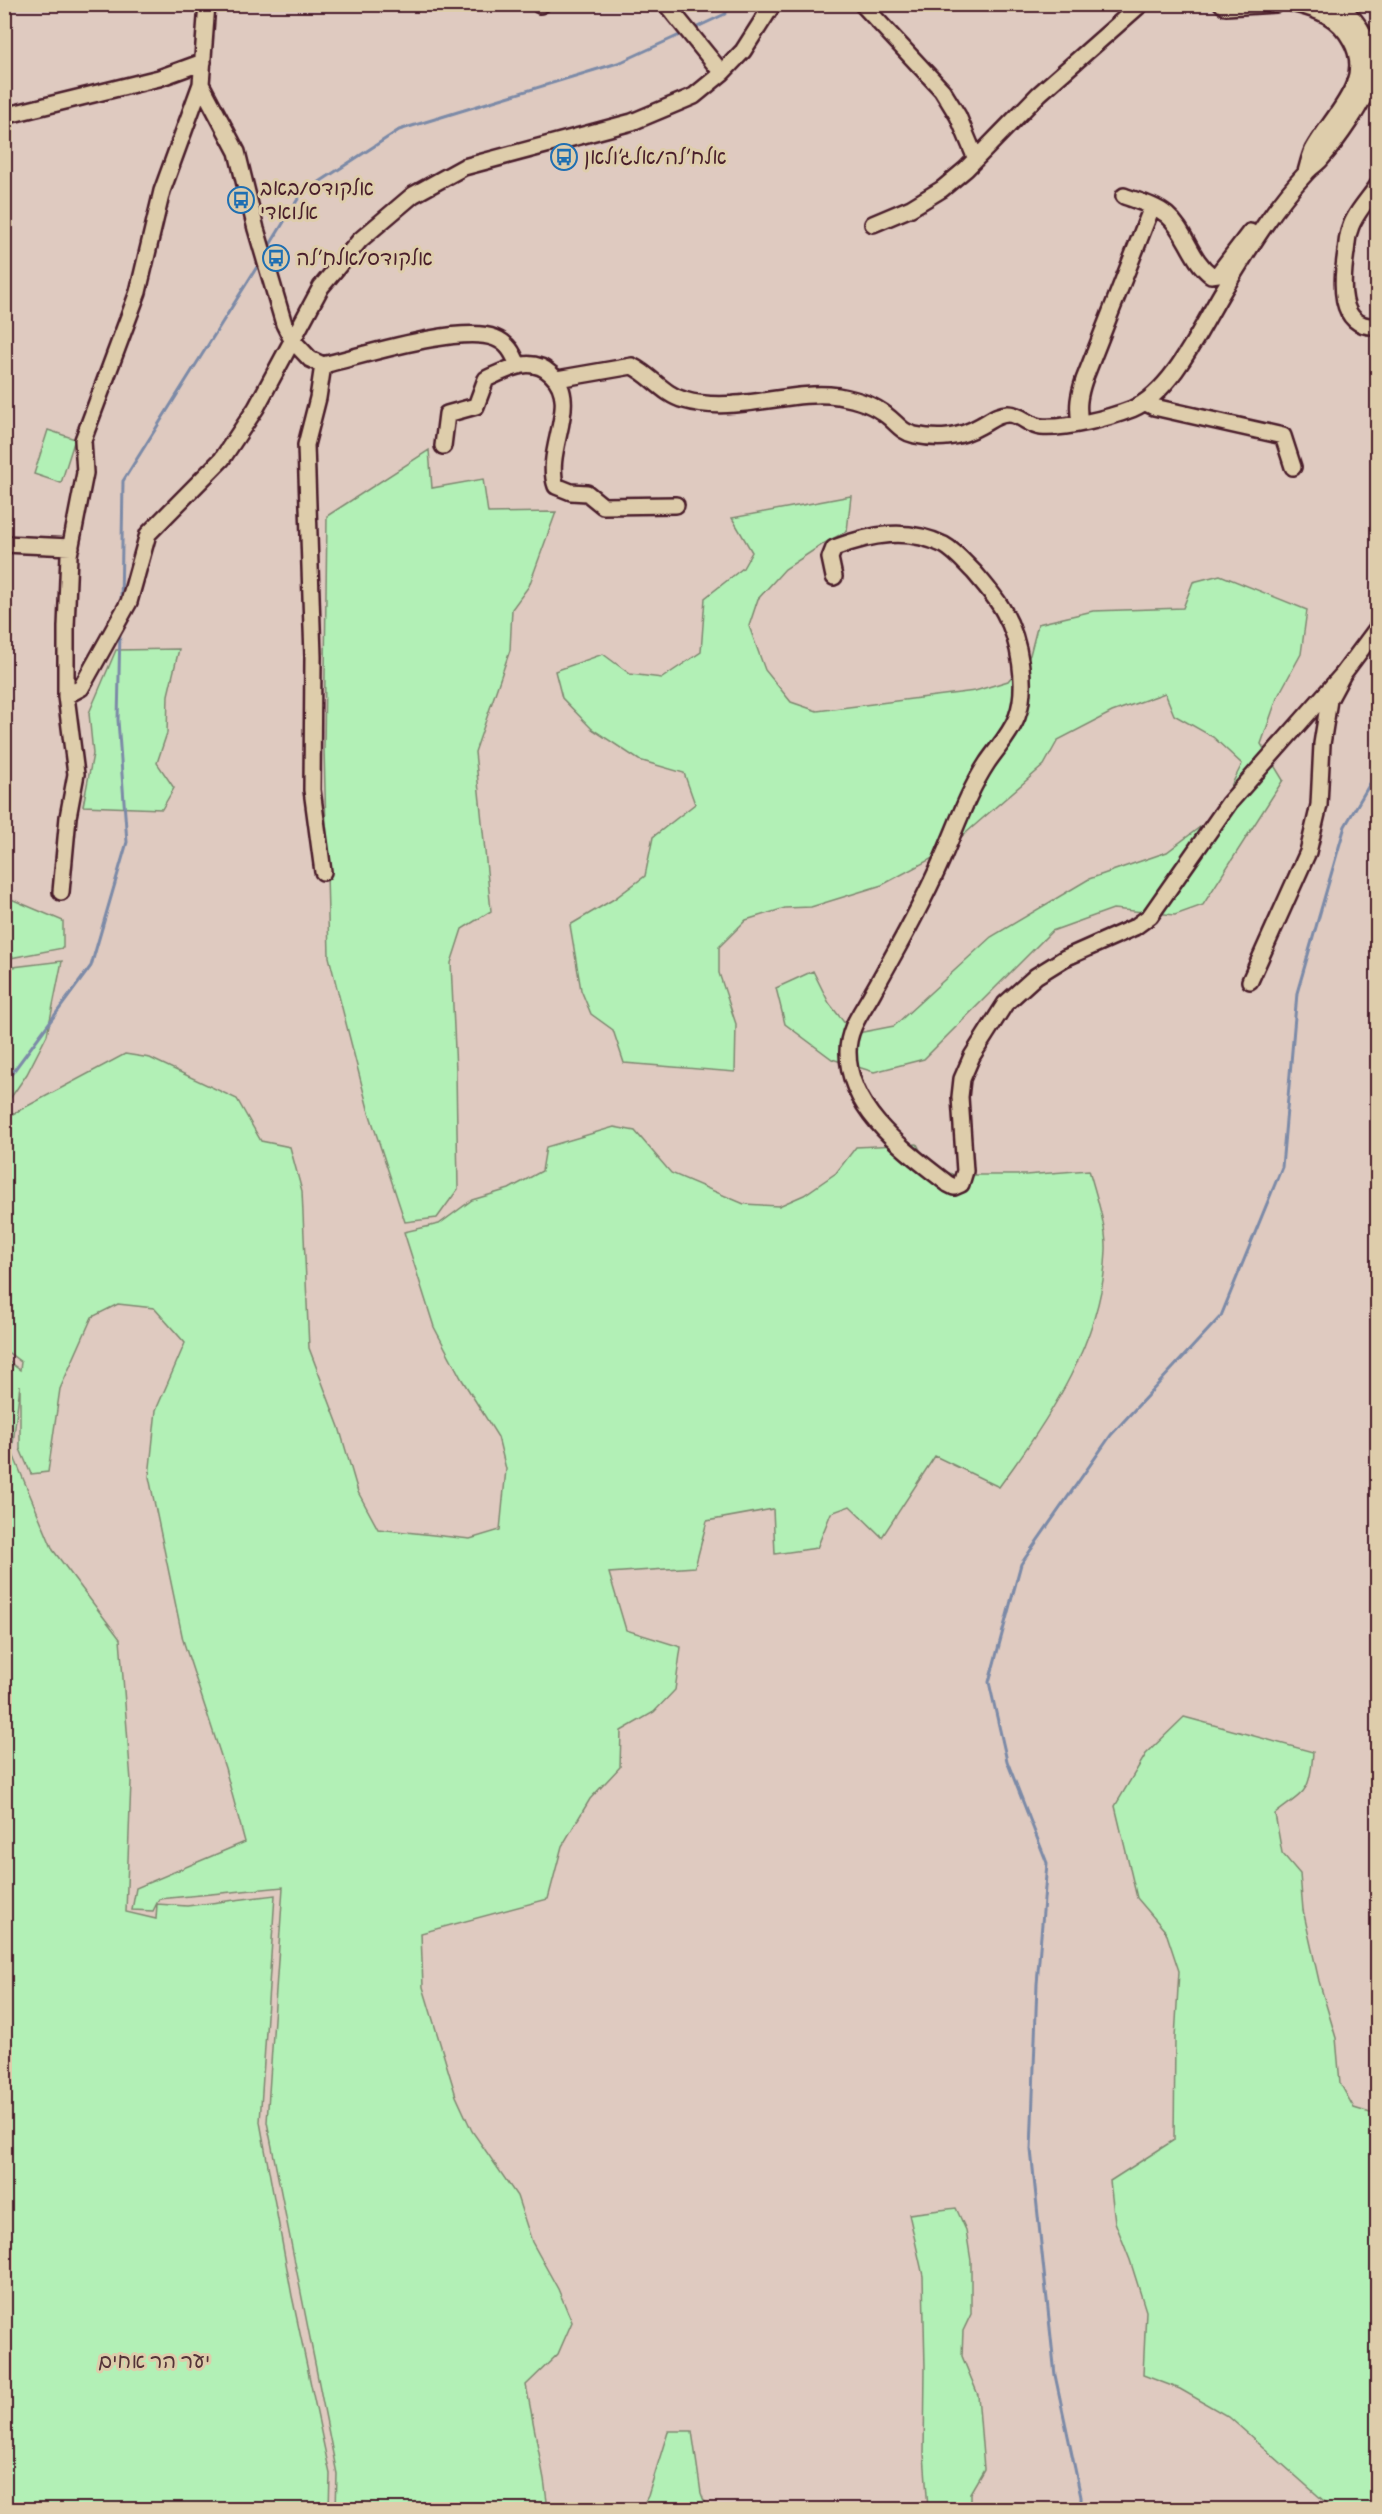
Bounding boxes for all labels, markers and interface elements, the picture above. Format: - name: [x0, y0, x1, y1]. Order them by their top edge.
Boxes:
- bus stop icon: אלח׳לה/אלג׳ולאן: [549, 142, 579, 172]
- place label: אלח׳לה/אלג׳ולאן: [584, 144, 727, 170]
- place label: אלקודס/באב אלואדי: [260, 175, 374, 224]
- bus stop icon: אלקודס/באב אלואדי: [226, 185, 256, 215]
- bus stop icon: אלקודס/אלח׳לה: [261, 243, 291, 273]
- place label: אלקודס/אלח׳לה: [296, 245, 433, 271]
- park label: יער הר אחים: [98, 2348, 210, 2373]

